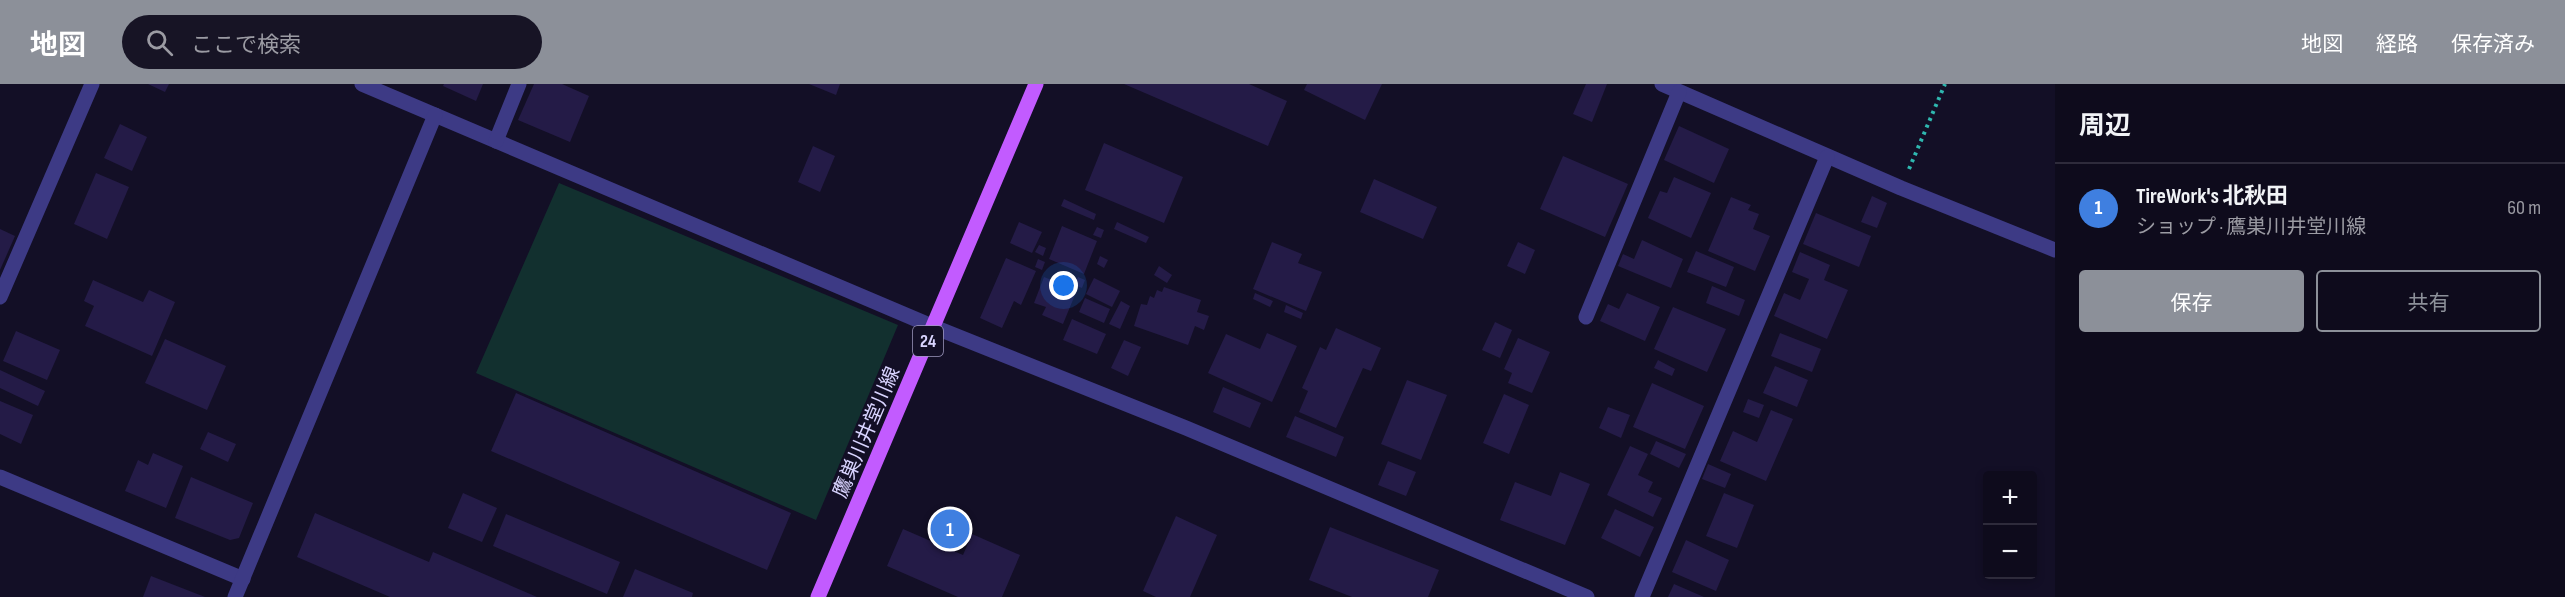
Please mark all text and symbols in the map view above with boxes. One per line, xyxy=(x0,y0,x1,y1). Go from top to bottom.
search box xyxy=(122,15,542,69)
icon: search xyxy=(143,26,176,59)
text: 地図 xyxy=(30,29,86,62)
text: ここで検索 xyxy=(191,32,301,59)
text: 地図 xyxy=(2301,32,2343,57)
text: 経路 xyxy=(2376,32,2418,57)
text: 保存済み xyxy=(2451,32,2535,57)
text: 周辺 xyxy=(2079,111,2131,142)
text: TireWork's 北秋田 xyxy=(2136,183,2288,210)
text: 1 xyxy=(2095,196,2102,220)
text: 60 m xyxy=(2507,196,2541,220)
text: ショップ · 鷹巣川井堂川線 xyxy=(2136,215,2366,239)
button: 保存 xyxy=(2079,270,2304,332)
button: 共有 xyxy=(2316,270,2541,332)
your location xyxy=(1049,271,1078,300)
road number: 24 xyxy=(913,326,943,356)
street label: 鷹巣川井堂川線 xyxy=(829,363,905,502)
map controls xyxy=(1983,471,2037,579)
button: + xyxy=(1983,471,2037,525)
pin: 1 xyxy=(930,506,970,552)
button: − xyxy=(1983,525,2037,579)

